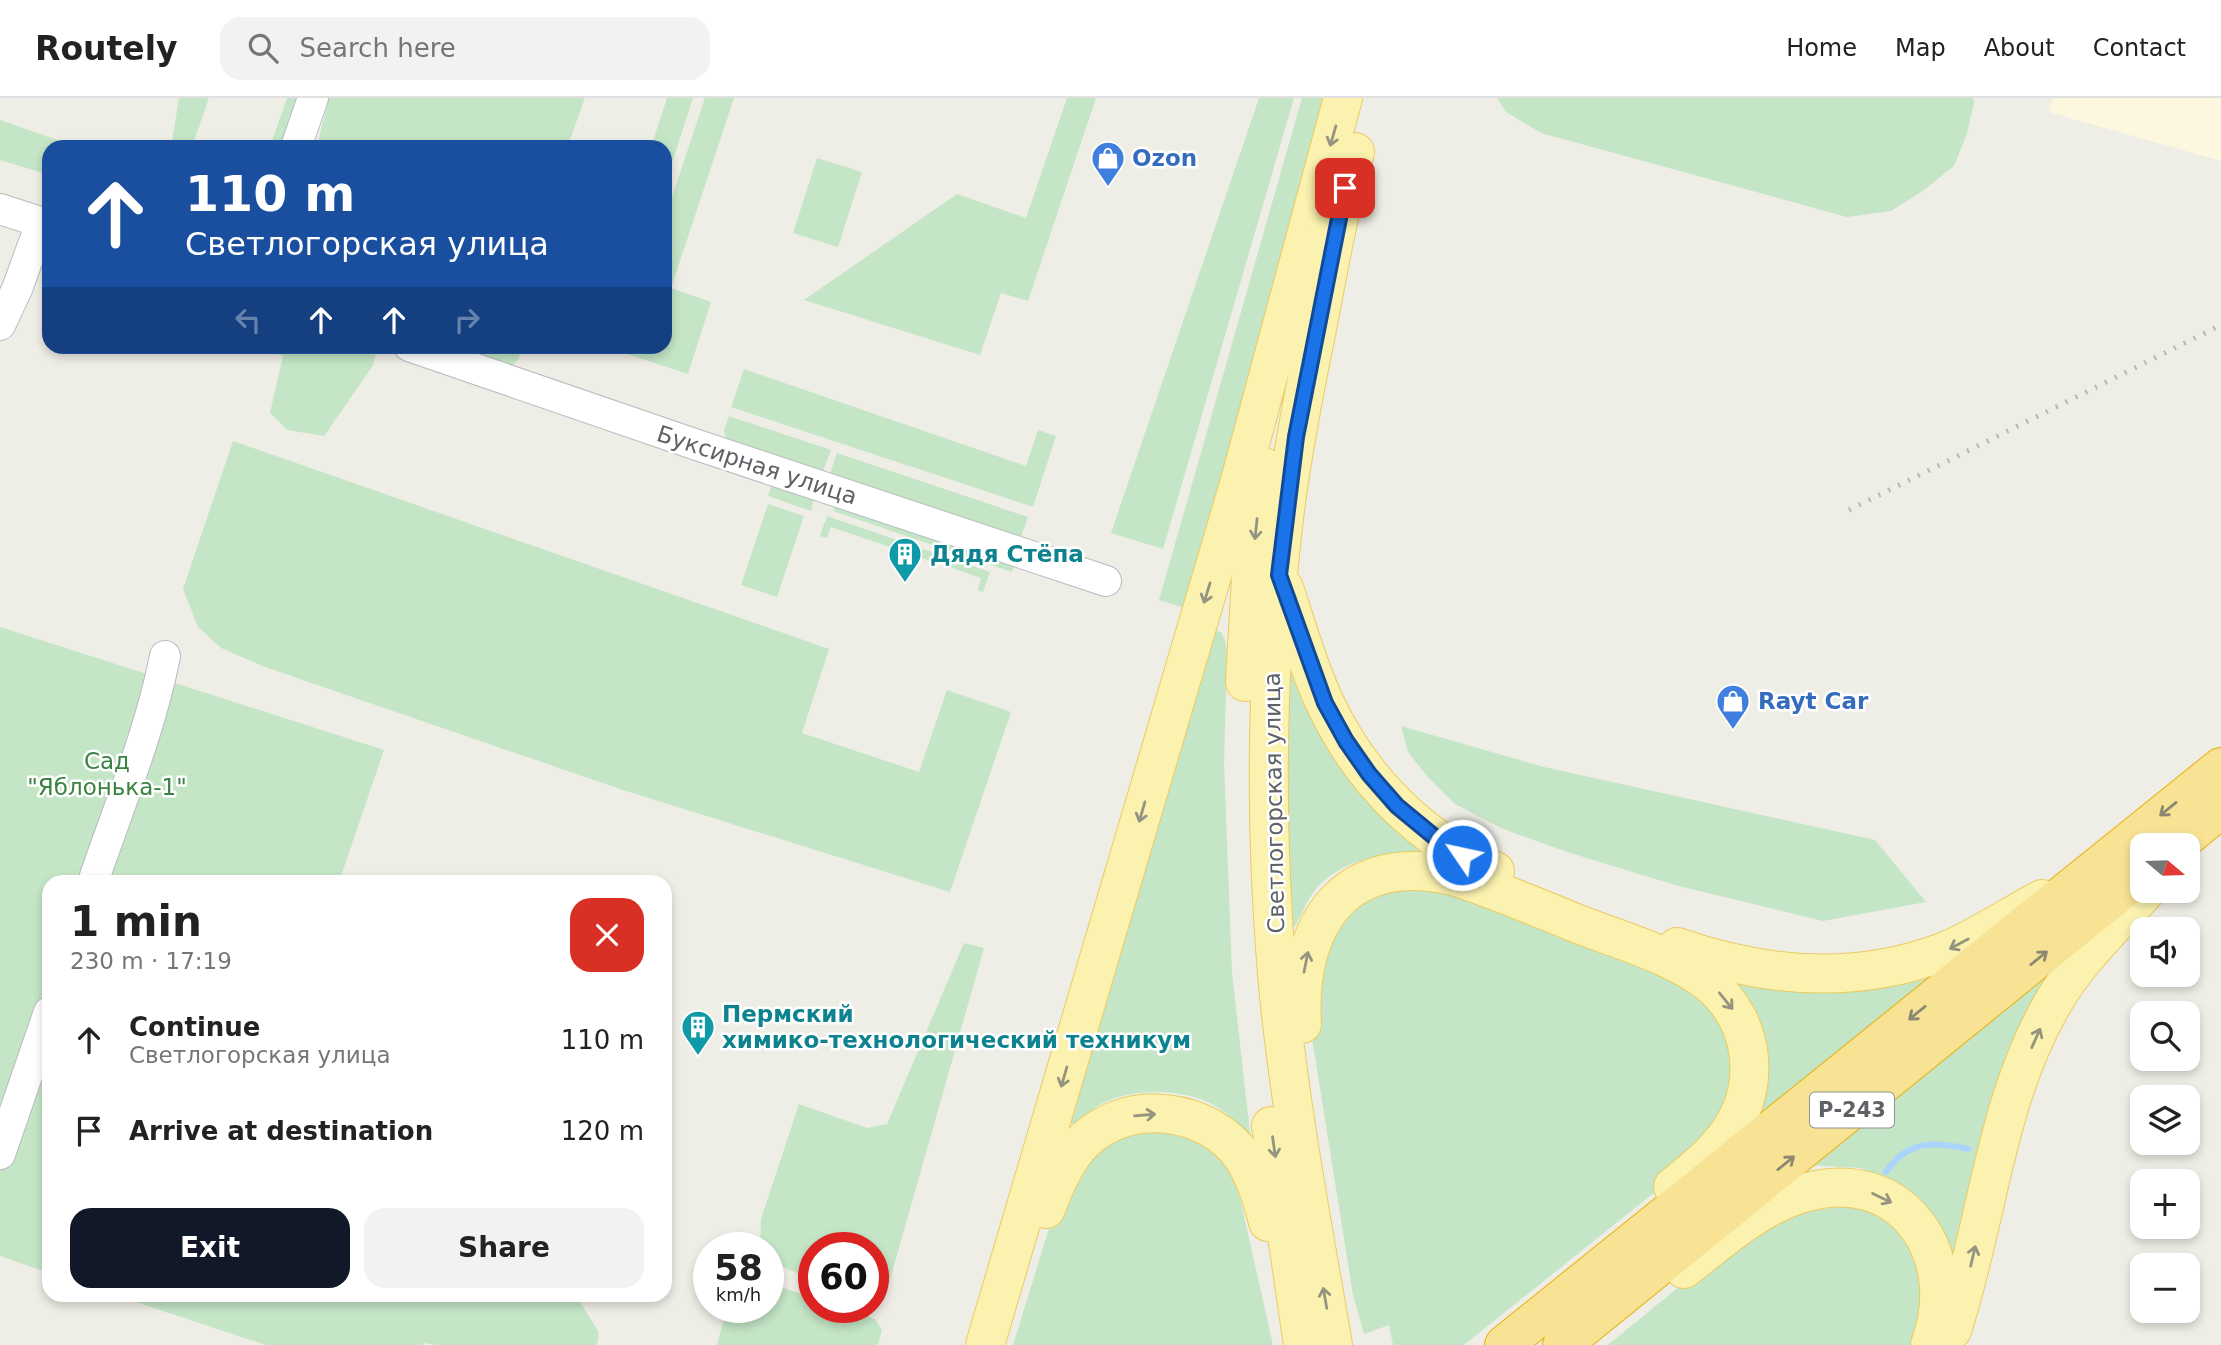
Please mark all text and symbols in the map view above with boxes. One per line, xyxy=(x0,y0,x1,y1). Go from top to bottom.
search box xyxy=(220,17,710,80)
text: Routely xyxy=(35,29,178,68)
icon: search xyxy=(244,29,282,67)
text: Search here xyxy=(300,33,456,63)
text: Home xyxy=(1786,34,1857,62)
text: Map xyxy=(1895,34,1946,62)
text: About xyxy=(1984,34,2055,62)
text: Contact xyxy=(2093,34,2186,62)
one-way arrow xyxy=(1325,124,1338,146)
shop icon: Ozon xyxy=(1089,139,1127,188)
place label: Ozon xyxy=(1132,145,1197,171)
pin xyxy=(1315,158,1375,218)
text: 110 m xyxy=(185,166,355,223)
icon: ahead xyxy=(70,168,161,259)
icon: arrive xyxy=(1326,169,1364,207)
text: Светлогорская улица xyxy=(185,225,549,263)
icon: left xyxy=(229,301,267,339)
icon: ahead xyxy=(302,301,340,339)
icon: ahead xyxy=(375,301,413,339)
icon: right xyxy=(448,301,486,339)
street label: Буксирная улица xyxy=(654,420,860,510)
one-way arrow xyxy=(1249,517,1262,540)
building icon: Дядя Стёпа xyxy=(886,535,924,584)
place label: Дядя Стёпа xyxy=(930,541,1084,567)
one-way arrow xyxy=(1199,582,1212,604)
street label: Светлогорская улица xyxy=(1259,672,1289,934)
shop icon: Rayt Car xyxy=(1714,682,1752,731)
place label: Rayt Car xyxy=(1758,688,1869,714)
park label: Сад "Яблонька-1" xyxy=(27,748,187,800)
one-way arrow xyxy=(1135,800,1148,822)
one-way arrow xyxy=(2159,802,2177,817)
position arrow xyxy=(1425,818,1499,892)
north arrow xyxy=(2130,833,2200,903)
map controls xyxy=(2130,833,2200,1323)
text: 1 min xyxy=(70,897,202,946)
button: close xyxy=(570,898,644,972)
button: sound xyxy=(2130,917,2200,987)
one-way arrow xyxy=(1949,937,1970,951)
text: 230 m · 17:19 xyxy=(70,948,232,974)
one-way arrow xyxy=(2029,950,2047,966)
one-way arrow xyxy=(1300,951,1314,974)
one-way arrow xyxy=(1718,992,1733,1010)
place label: Пермский химико-технологический техникум xyxy=(722,1001,1191,1053)
button: search xyxy=(2130,1001,2200,1071)
one-way arrow xyxy=(1908,1005,1926,1020)
building icon: Пермский химико-технологический техникум xyxy=(679,1008,717,1057)
text: Continue xyxy=(129,1012,260,1042)
icon: ahead xyxy=(70,1021,108,1059)
text: 110 m xyxy=(561,1025,644,1055)
one-way arrow xyxy=(2030,1028,2043,1049)
text: Светлогорская улица xyxy=(129,1042,390,1068)
one-way arrow xyxy=(1057,1065,1070,1087)
button: layers xyxy=(2130,1085,2200,1155)
road number: Р-243 xyxy=(1810,1093,1894,1128)
one-way arrow xyxy=(1133,1108,1156,1121)
icon: arrive xyxy=(70,1112,108,1150)
text: Arrive at destination xyxy=(129,1116,433,1146)
text: 120 m xyxy=(561,1116,644,1146)
one-way arrow xyxy=(1268,1135,1281,1158)
one-way arrow xyxy=(1776,1155,1794,1171)
button: + xyxy=(2130,1169,2200,1239)
one-way arrow xyxy=(1871,1192,1892,1205)
button: Exit xyxy=(70,1208,350,1288)
button: Share xyxy=(364,1208,644,1288)
speed limit sign: 60 xyxy=(798,1232,889,1323)
one-way arrow xyxy=(1966,1245,1980,1268)
text: 58 xyxy=(714,1248,763,1288)
button: − xyxy=(2130,1253,2200,1323)
text: km/h xyxy=(716,1284,761,1305)
one-way arrow xyxy=(1318,1287,1331,1309)

